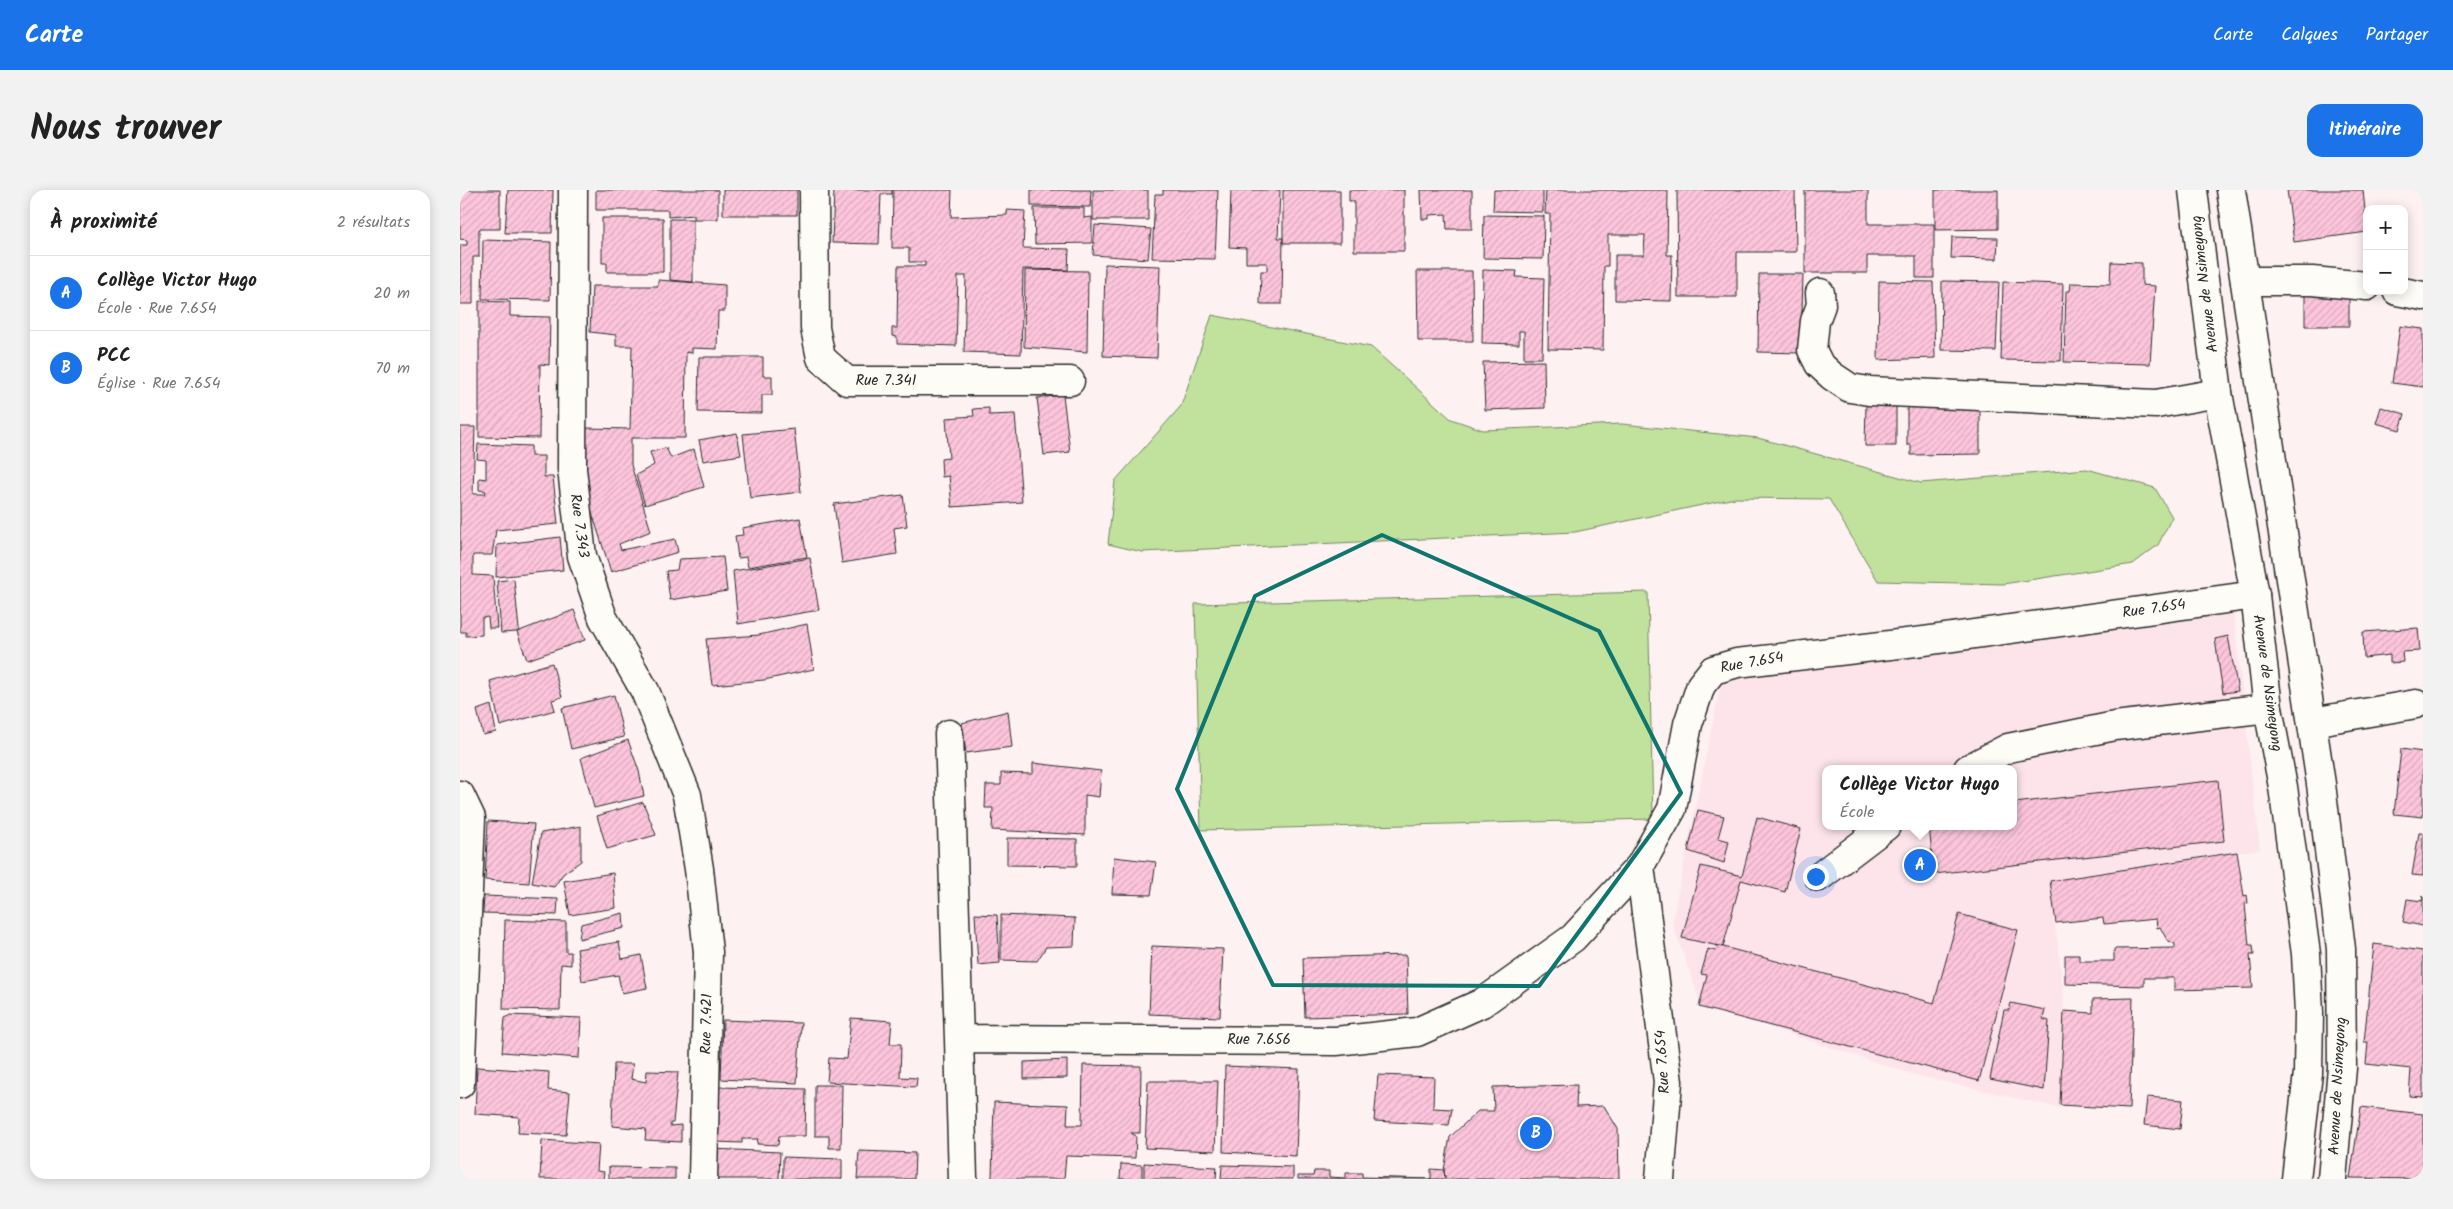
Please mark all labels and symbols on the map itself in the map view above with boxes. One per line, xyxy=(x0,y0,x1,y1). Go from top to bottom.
street label: Avenue de Nsimeyong xyxy=(2185,214,2225,354)
street label: Rue 7.341 xyxy=(856,369,917,393)
street label: Rue 7.343 xyxy=(563,492,595,560)
street label: Rue 7.654 xyxy=(2121,593,2187,625)
street label: Avenue de Nsimeyong xyxy=(2246,613,2288,753)
street label: Rue 7.654 xyxy=(1718,646,1786,680)
pin: A xyxy=(1904,846,1936,884)
your location xyxy=(1803,864,1829,890)
street label: Rue 7.421 xyxy=(694,993,720,1055)
street label: Avenue de Nsimeyong xyxy=(2322,1016,2354,1156)
street label: Rue 7.656 xyxy=(1227,1028,1291,1052)
street label: Rue 7.654 xyxy=(1649,1029,1677,1095)
pin: B xyxy=(1520,1114,1552,1152)

